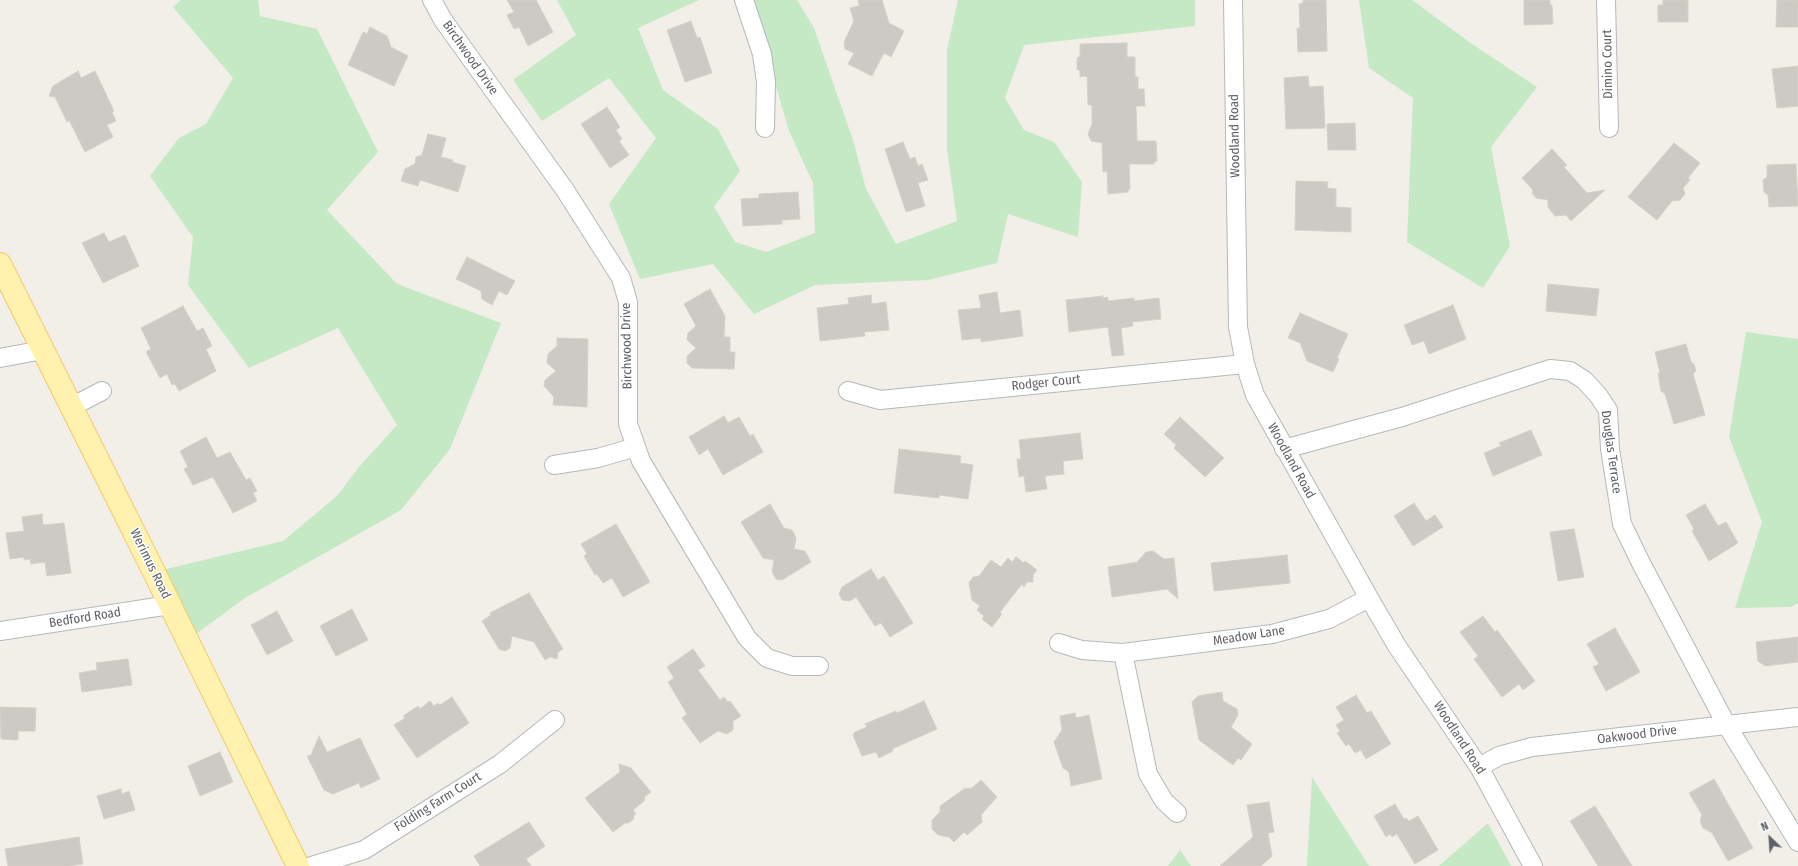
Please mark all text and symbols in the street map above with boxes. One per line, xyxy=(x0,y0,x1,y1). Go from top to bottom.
street label: Birchwood Drive xyxy=(439,18,501,98)
street label: Dimino Court xyxy=(1600,29,1616,99)
street label: Woodland Road xyxy=(1226,94,1244,178)
street label: Birchwood Drive xyxy=(618,303,636,389)
street label: Rodger Court xyxy=(1011,372,1081,394)
street label: Douglas Terrace xyxy=(1597,409,1625,495)
street label: Woodland Road xyxy=(1264,421,1318,501)
street label: Werimus Road xyxy=(126,526,174,602)
street label: Bedford Road xyxy=(48,605,122,631)
street label: Meadow Lane xyxy=(1212,623,1286,649)
street label: Woodland Road xyxy=(1430,699,1488,777)
street label: Oakwood Drive xyxy=(1596,722,1678,748)
street label: Folding Farm Court xyxy=(392,769,484,835)
north arrow xyxy=(1750,818,1790,858)
text: N xyxy=(1759,819,1770,834)

